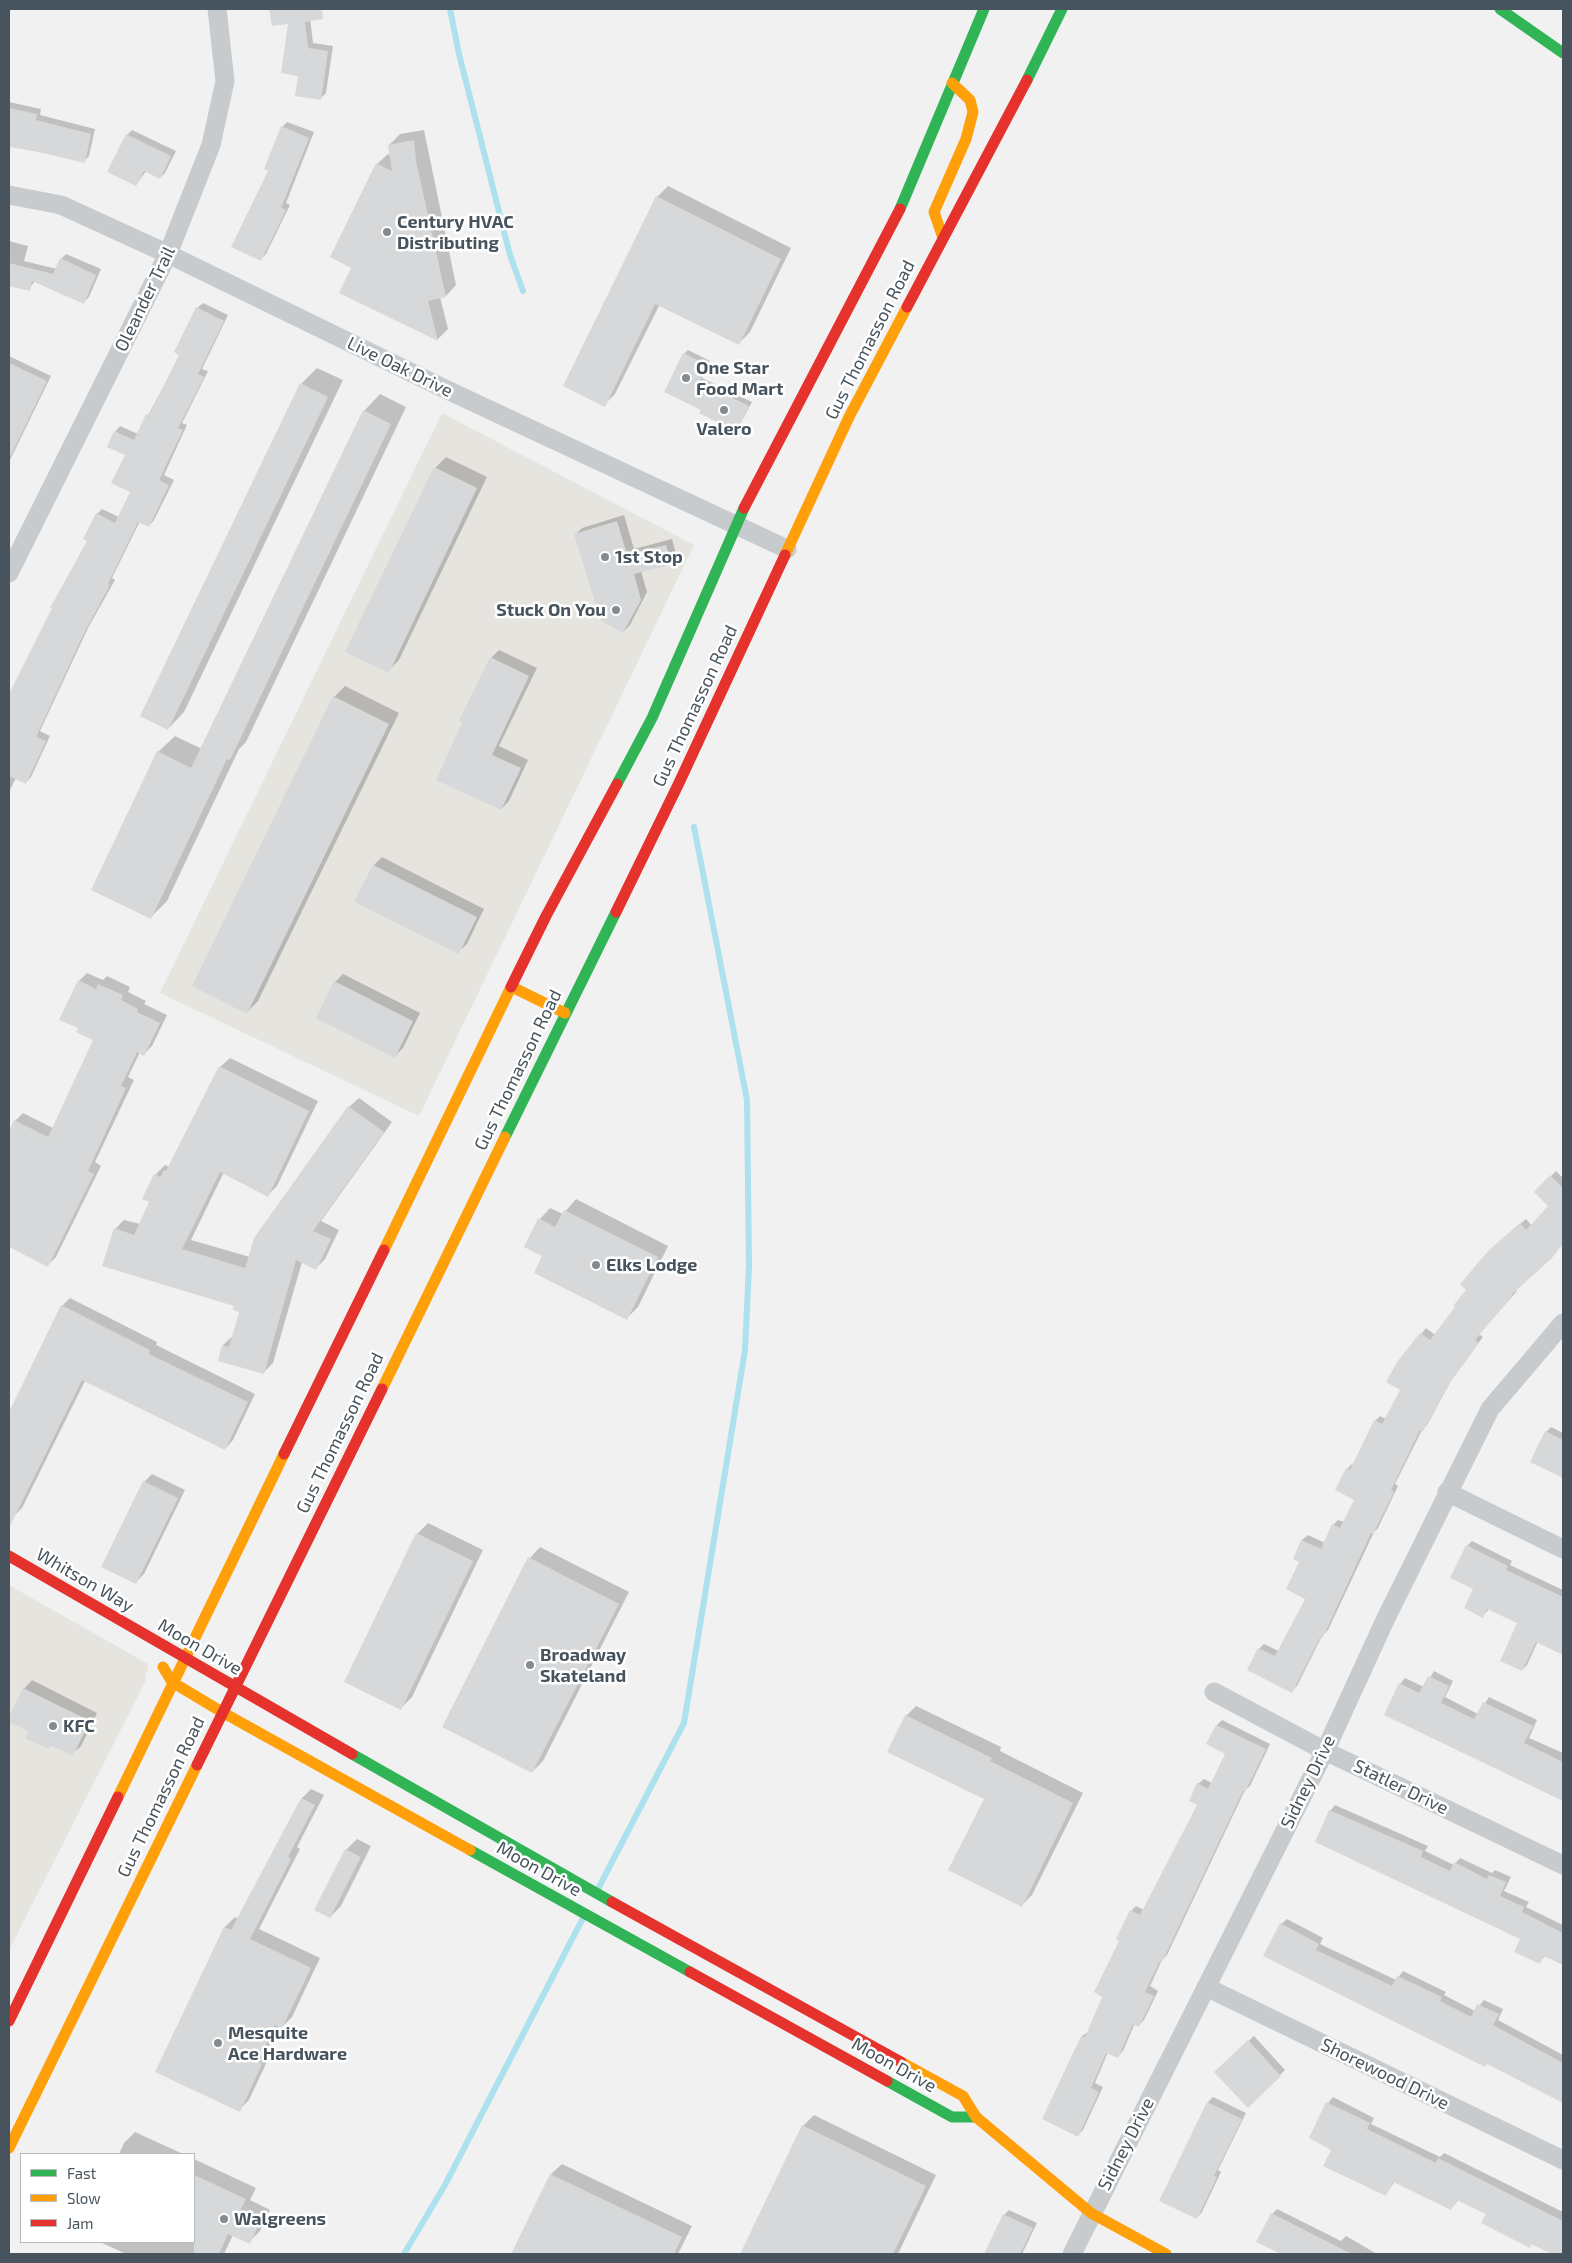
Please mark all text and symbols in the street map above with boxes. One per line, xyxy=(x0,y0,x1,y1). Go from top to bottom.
place label: Century HVAC Distributing xyxy=(397,211,514,253)
marker: Century HVAC Distributing xyxy=(381,226,393,238)
street label: Oleander Trail xyxy=(110,243,180,355)
street label: Gus Thomasson Road xyxy=(820,257,920,423)
street label: Live Oak Drive xyxy=(344,332,456,402)
place label: One Star Food Mart xyxy=(696,357,783,399)
marker: One Star Food Mart xyxy=(680,372,692,384)
marker: Valero xyxy=(718,404,730,416)
place label: Valero xyxy=(696,418,752,440)
place label: 1st Stop xyxy=(615,546,683,568)
marker: 1st Stop xyxy=(599,551,611,563)
place label: Stuck On You xyxy=(496,599,606,621)
marker: Stuck On You xyxy=(610,604,622,616)
street label: Gus Thomasson Road xyxy=(648,622,742,790)
street label: Gus Thomasson Road xyxy=(470,986,566,1154)
place label: Elks Lodge xyxy=(606,1254,697,1276)
marker: Elks Lodge xyxy=(590,1259,602,1271)
street label: Gus Thomasson Road xyxy=(292,1349,388,1517)
street label: Whitson Way xyxy=(32,1543,138,1617)
street label: Moon Drive xyxy=(154,1614,246,1680)
place label: Broadway Skateland xyxy=(540,1644,626,1686)
marker: Broadway Skateland xyxy=(524,1659,536,1671)
street label: Gus Thomasson Road xyxy=(113,1713,209,1881)
place label: KFC xyxy=(63,1715,95,1737)
marker: KFC xyxy=(47,1720,59,1732)
street label: Sidney Drive xyxy=(1276,1732,1340,1832)
street label: Statler Drive xyxy=(1350,1755,1452,1819)
street label: Moon Drive xyxy=(493,1837,585,1901)
place label: Mesquite Ace Hardware xyxy=(228,2022,347,2064)
street label: Moon Drive xyxy=(848,2033,940,2097)
street label: Shorewood Drive xyxy=(1317,2034,1453,2114)
marker: Mesquite Ace Hardware xyxy=(212,2037,224,2049)
street label: Sidney Drive xyxy=(1093,2094,1159,2194)
legend xyxy=(20,2153,195,2243)
text: Fast xyxy=(67,2164,96,2182)
text: Slow xyxy=(67,2189,101,2207)
place label: Walgreens xyxy=(234,2208,326,2230)
marker: Walgreens xyxy=(218,2213,230,2225)
text: Jam xyxy=(67,2214,93,2232)

